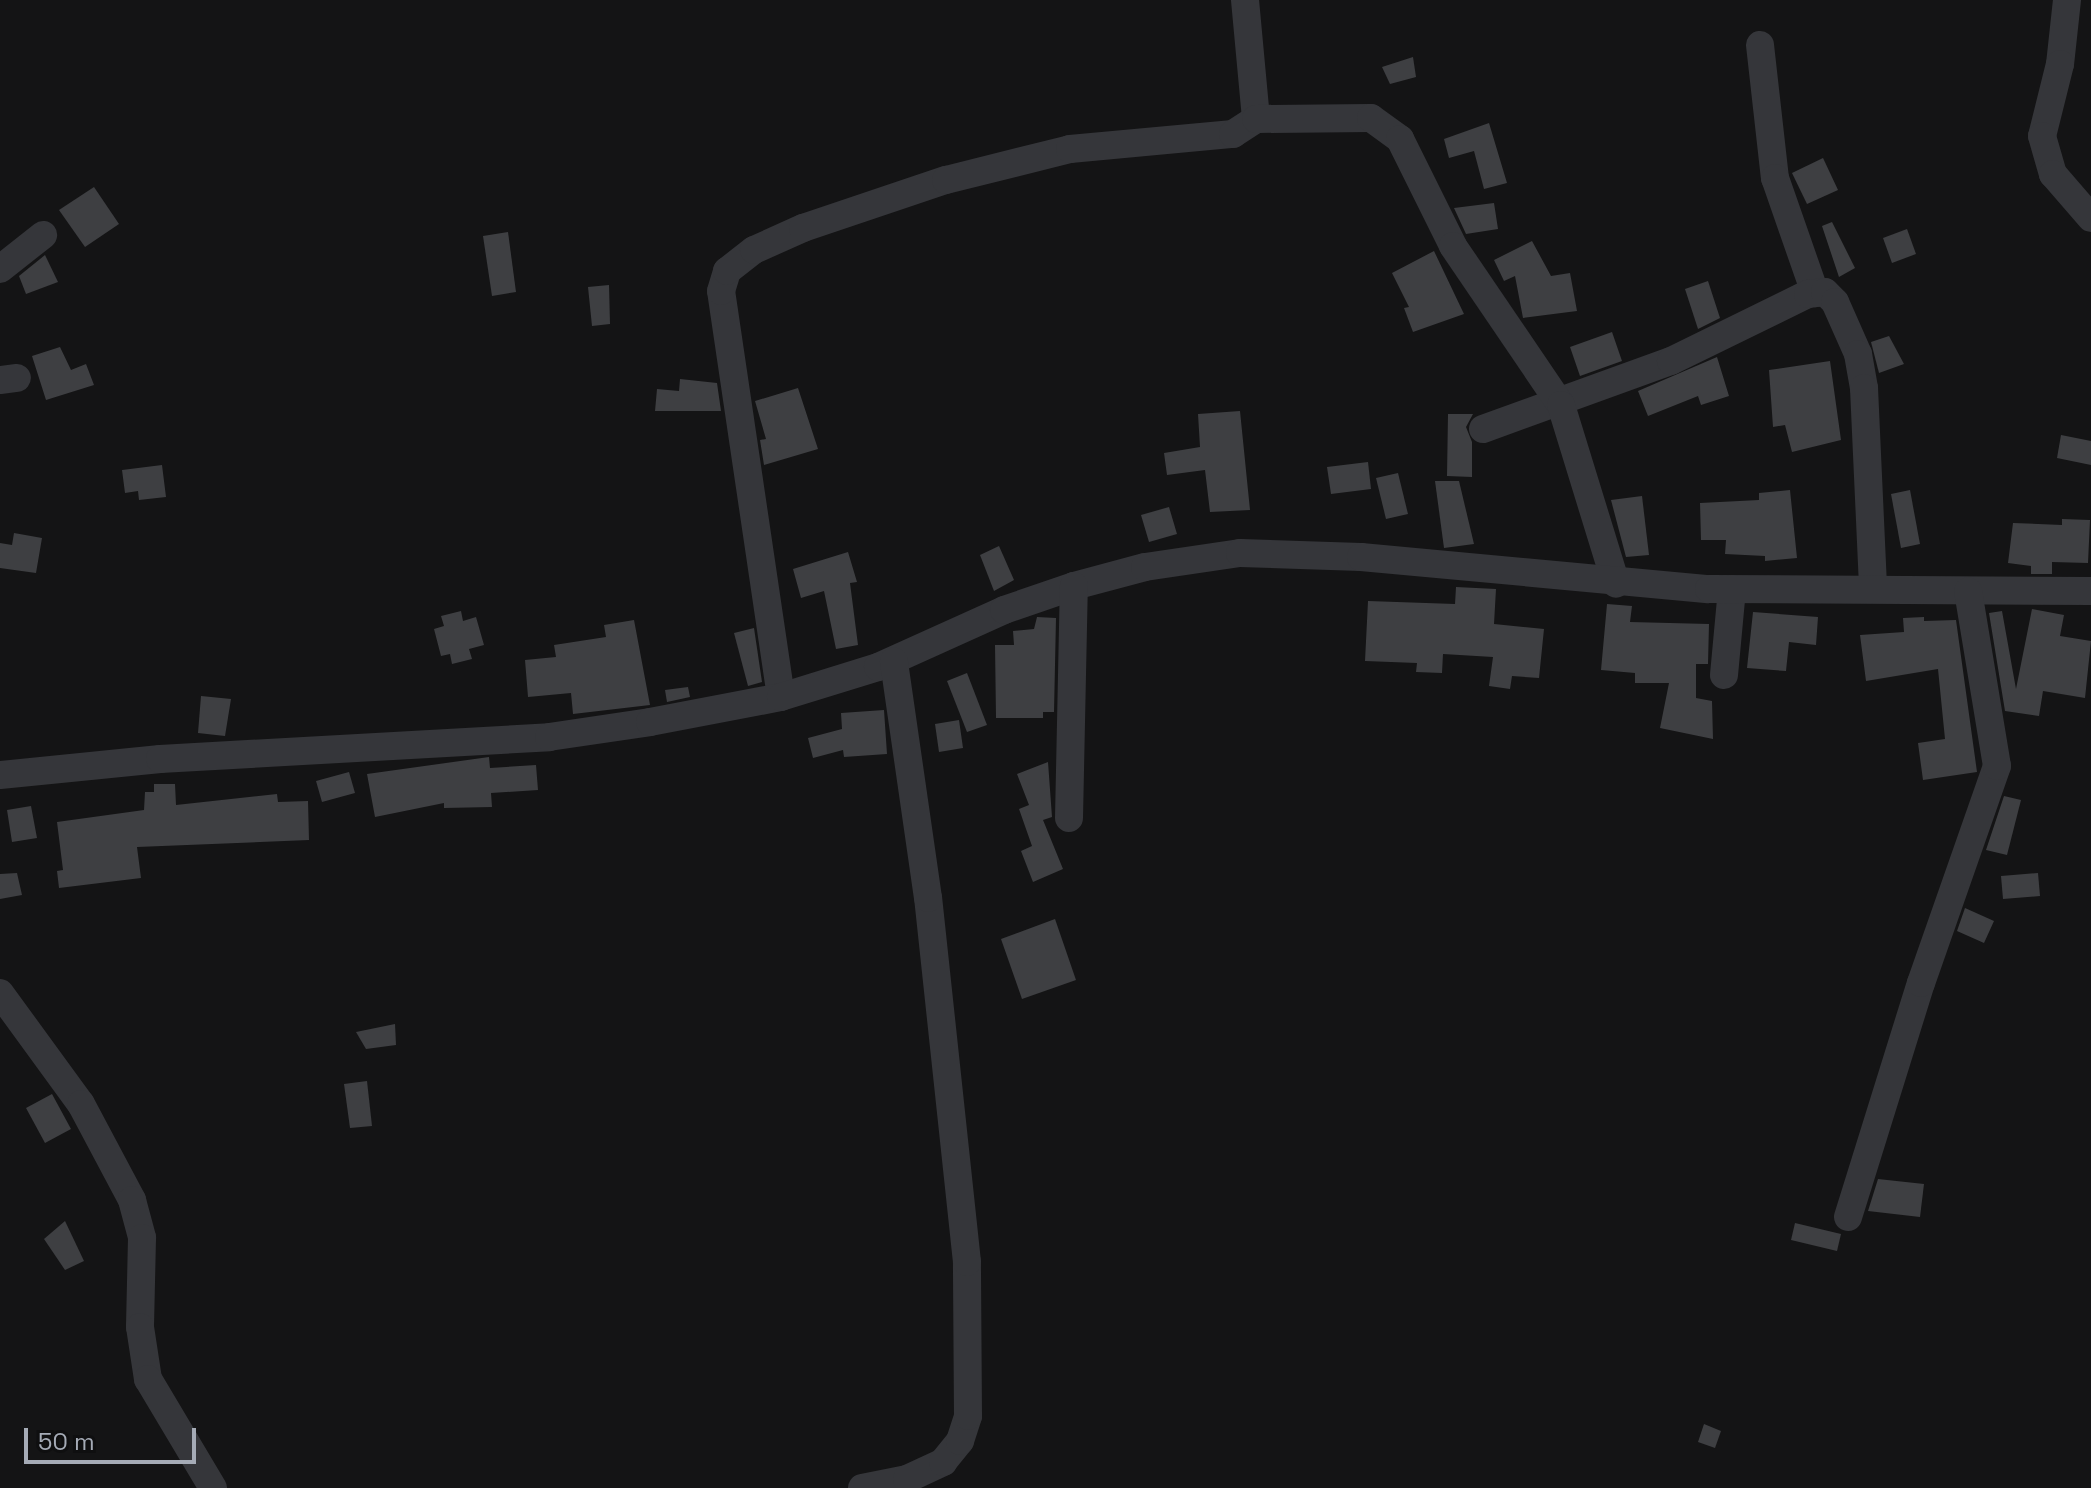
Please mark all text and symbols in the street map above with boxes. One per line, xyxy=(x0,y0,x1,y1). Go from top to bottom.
scale bar xyxy=(28,1412,200,1462)
text: 50 m xyxy=(38,1426,95,1457)

